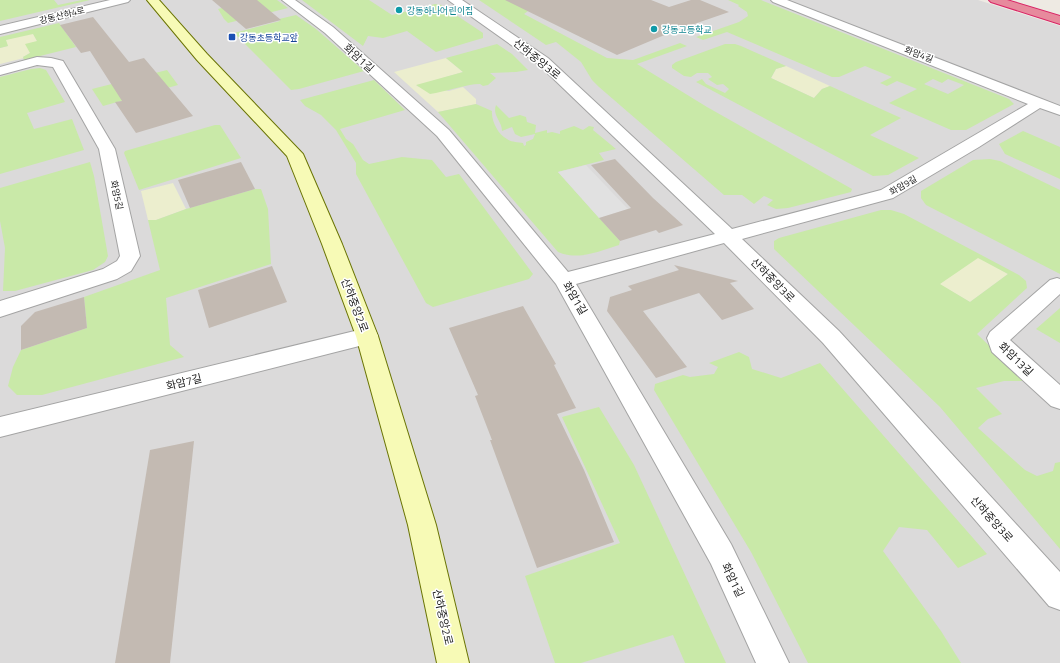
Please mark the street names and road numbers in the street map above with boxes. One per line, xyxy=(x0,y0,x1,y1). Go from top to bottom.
street label: 강동산하4로 xyxy=(38,3,86,27)
street label: 산하중앙3로 xyxy=(510,35,564,83)
street label: 화암1길 xyxy=(340,40,378,76)
street label: 화암4길 xyxy=(903,43,935,65)
street label: 화암9길 xyxy=(887,172,919,198)
street label: 화암5길 xyxy=(108,179,126,211)
street label: 산하중앙3로 xyxy=(747,254,799,306)
street label: 산하중앙2로 xyxy=(337,276,373,334)
street label: 화암1길 xyxy=(559,278,591,318)
street label: 화암13길 xyxy=(995,338,1037,380)
street label: 화암7길 xyxy=(164,370,204,394)
street label: 산하중앙3로 xyxy=(967,493,1017,545)
street label: 화암1길 xyxy=(718,560,748,600)
street label: 산하중앙2로 xyxy=(429,588,457,646)

